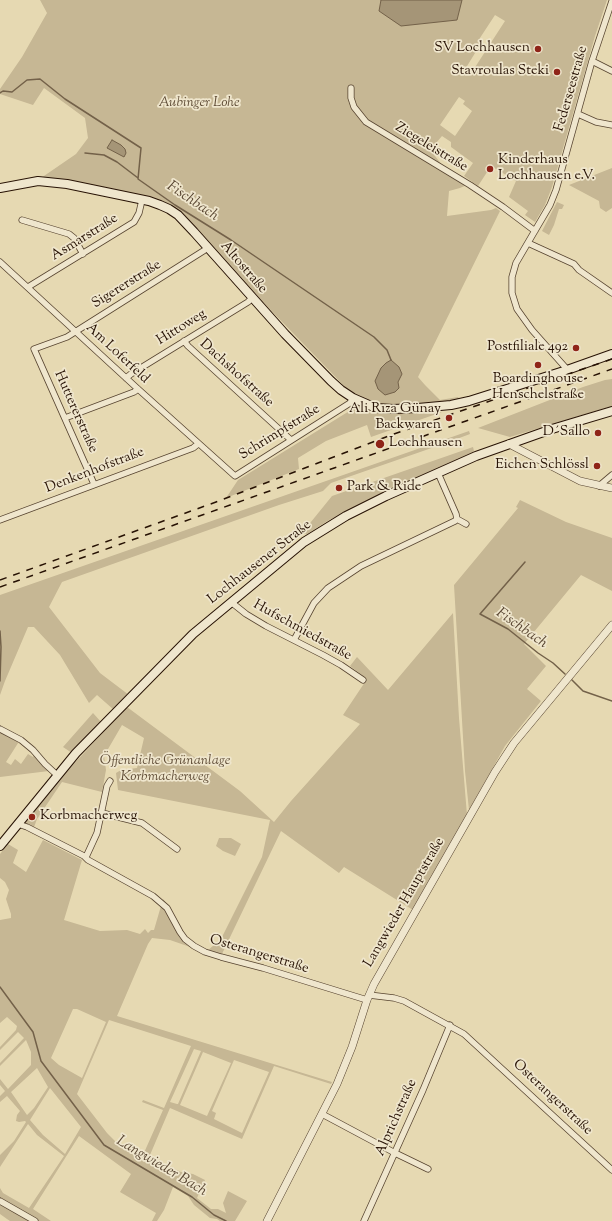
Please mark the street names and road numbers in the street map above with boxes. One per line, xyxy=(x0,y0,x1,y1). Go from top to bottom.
street label: Federseestraße xyxy=(552,44,592,134)
street label: Ziegeleistraße xyxy=(392,120,470,176)
street label: Asmarstraße xyxy=(48,211,122,265)
street label: Altostraße xyxy=(216,239,270,297)
street label: Sigererstraße xyxy=(89,257,165,313)
street label: Hittoweg xyxy=(154,306,210,350)
street label: Am Loferfeld xyxy=(82,320,152,388)
street label: Dachshofstraße xyxy=(196,336,276,412)
street label: Huttererstraße xyxy=(49,368,101,456)
street label: Schrimpfstraße xyxy=(237,402,323,464)
street label: Denkenhofstraße xyxy=(43,444,147,498)
street label: Lochhausener Straße xyxy=(205,517,315,609)
street label: Hufschmiedstraße xyxy=(250,597,354,665)
street label: Langwieder Hauptstraße xyxy=(361,835,449,971)
street label: Osterangerstraße xyxy=(207,932,311,978)
street label: Osterangerstraße xyxy=(509,1057,595,1139)
street label: Alprichstraße xyxy=(373,1077,421,1159)

